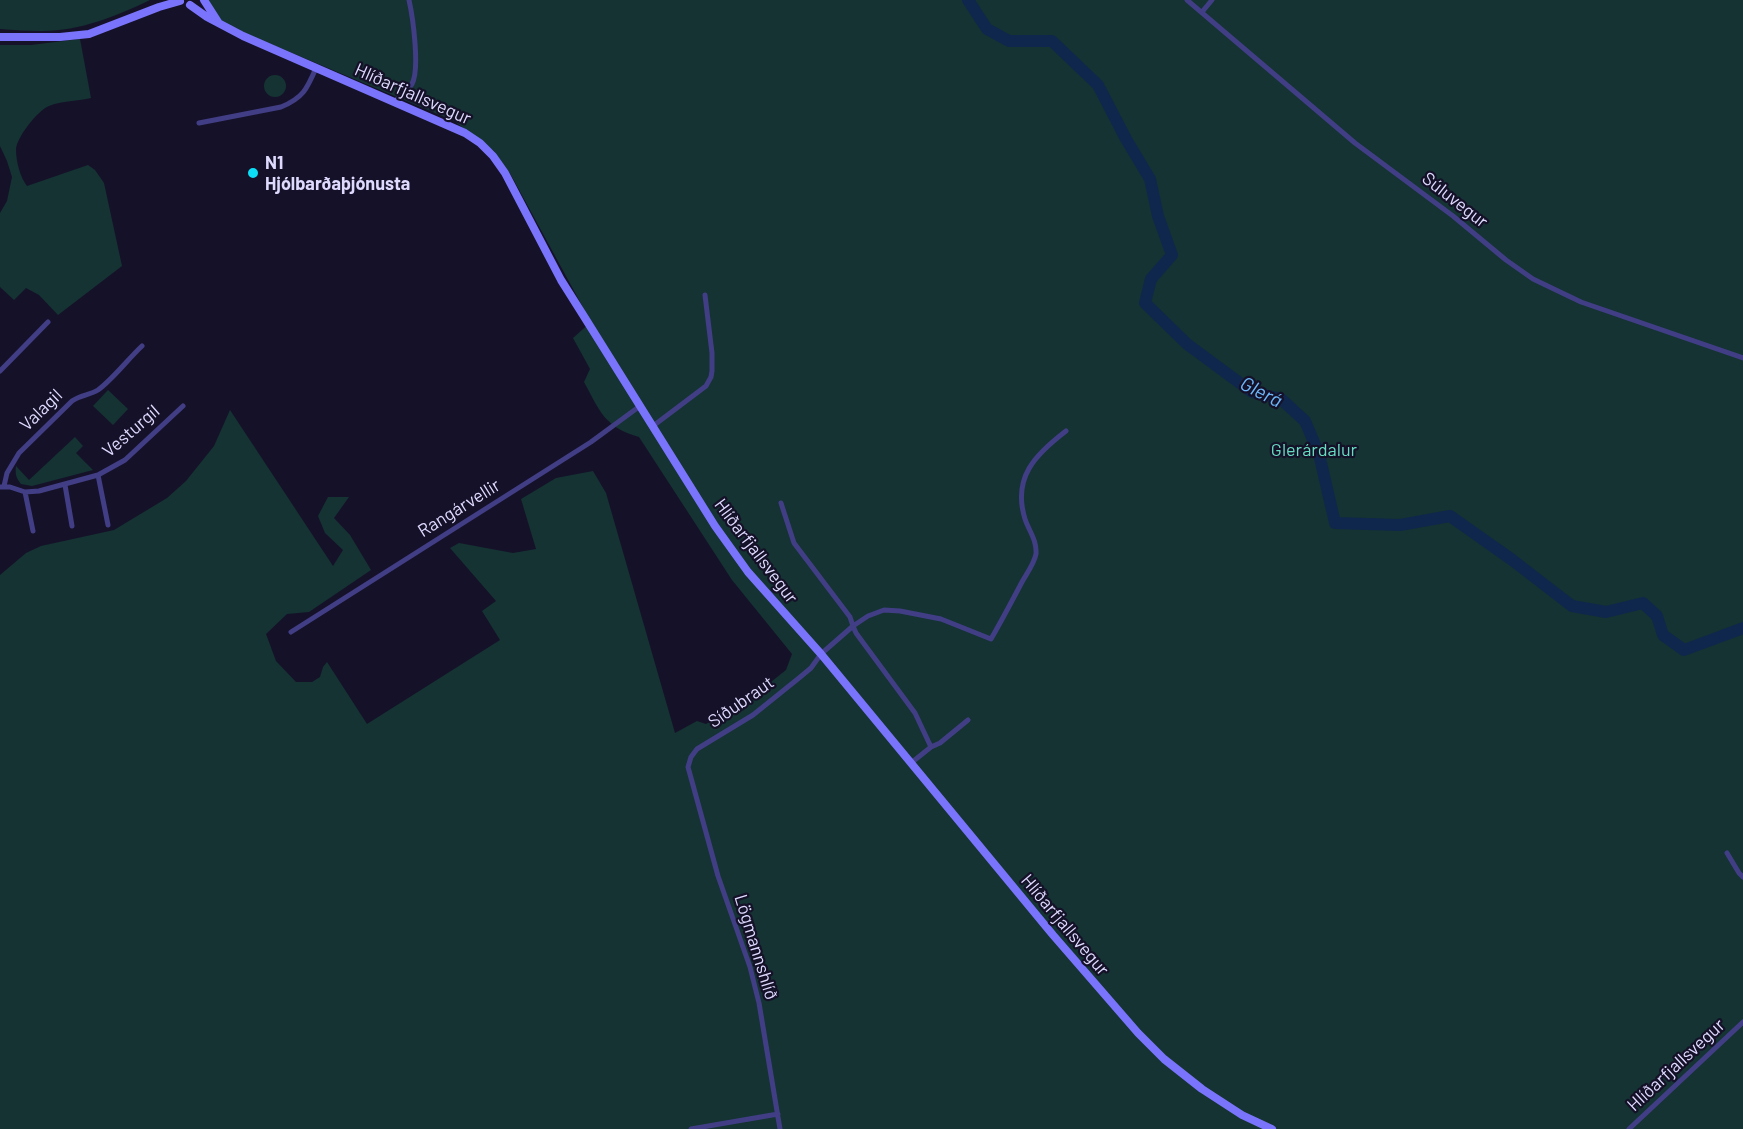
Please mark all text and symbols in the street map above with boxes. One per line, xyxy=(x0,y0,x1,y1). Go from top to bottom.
street label: Hlíðarfjallsvegur xyxy=(351,59,475,129)
place label: N1 Hjólbarðaþjónusta xyxy=(265,152,410,195)
marker: N1 Hjólbarðaþjónusta xyxy=(246,166,260,180)
street label: Súluvegur xyxy=(1418,168,1492,232)
water label: Glerá xyxy=(1236,371,1286,413)
street label: Valagil xyxy=(15,385,67,435)
street label: Vesturgil xyxy=(98,400,164,462)
park label: Glerárdalur xyxy=(1271,439,1357,461)
street label: Rangárvellir xyxy=(414,474,504,542)
street label: Hlíðarfjallsvegur xyxy=(710,494,802,608)
street label: Síðubraut xyxy=(704,672,778,732)
street label: Hlíðarfjallsvegur xyxy=(1016,870,1114,980)
street label: Lögmannshlíð xyxy=(730,892,782,1002)
street label: Hlíðarfjallsvegur xyxy=(1623,1014,1729,1116)

